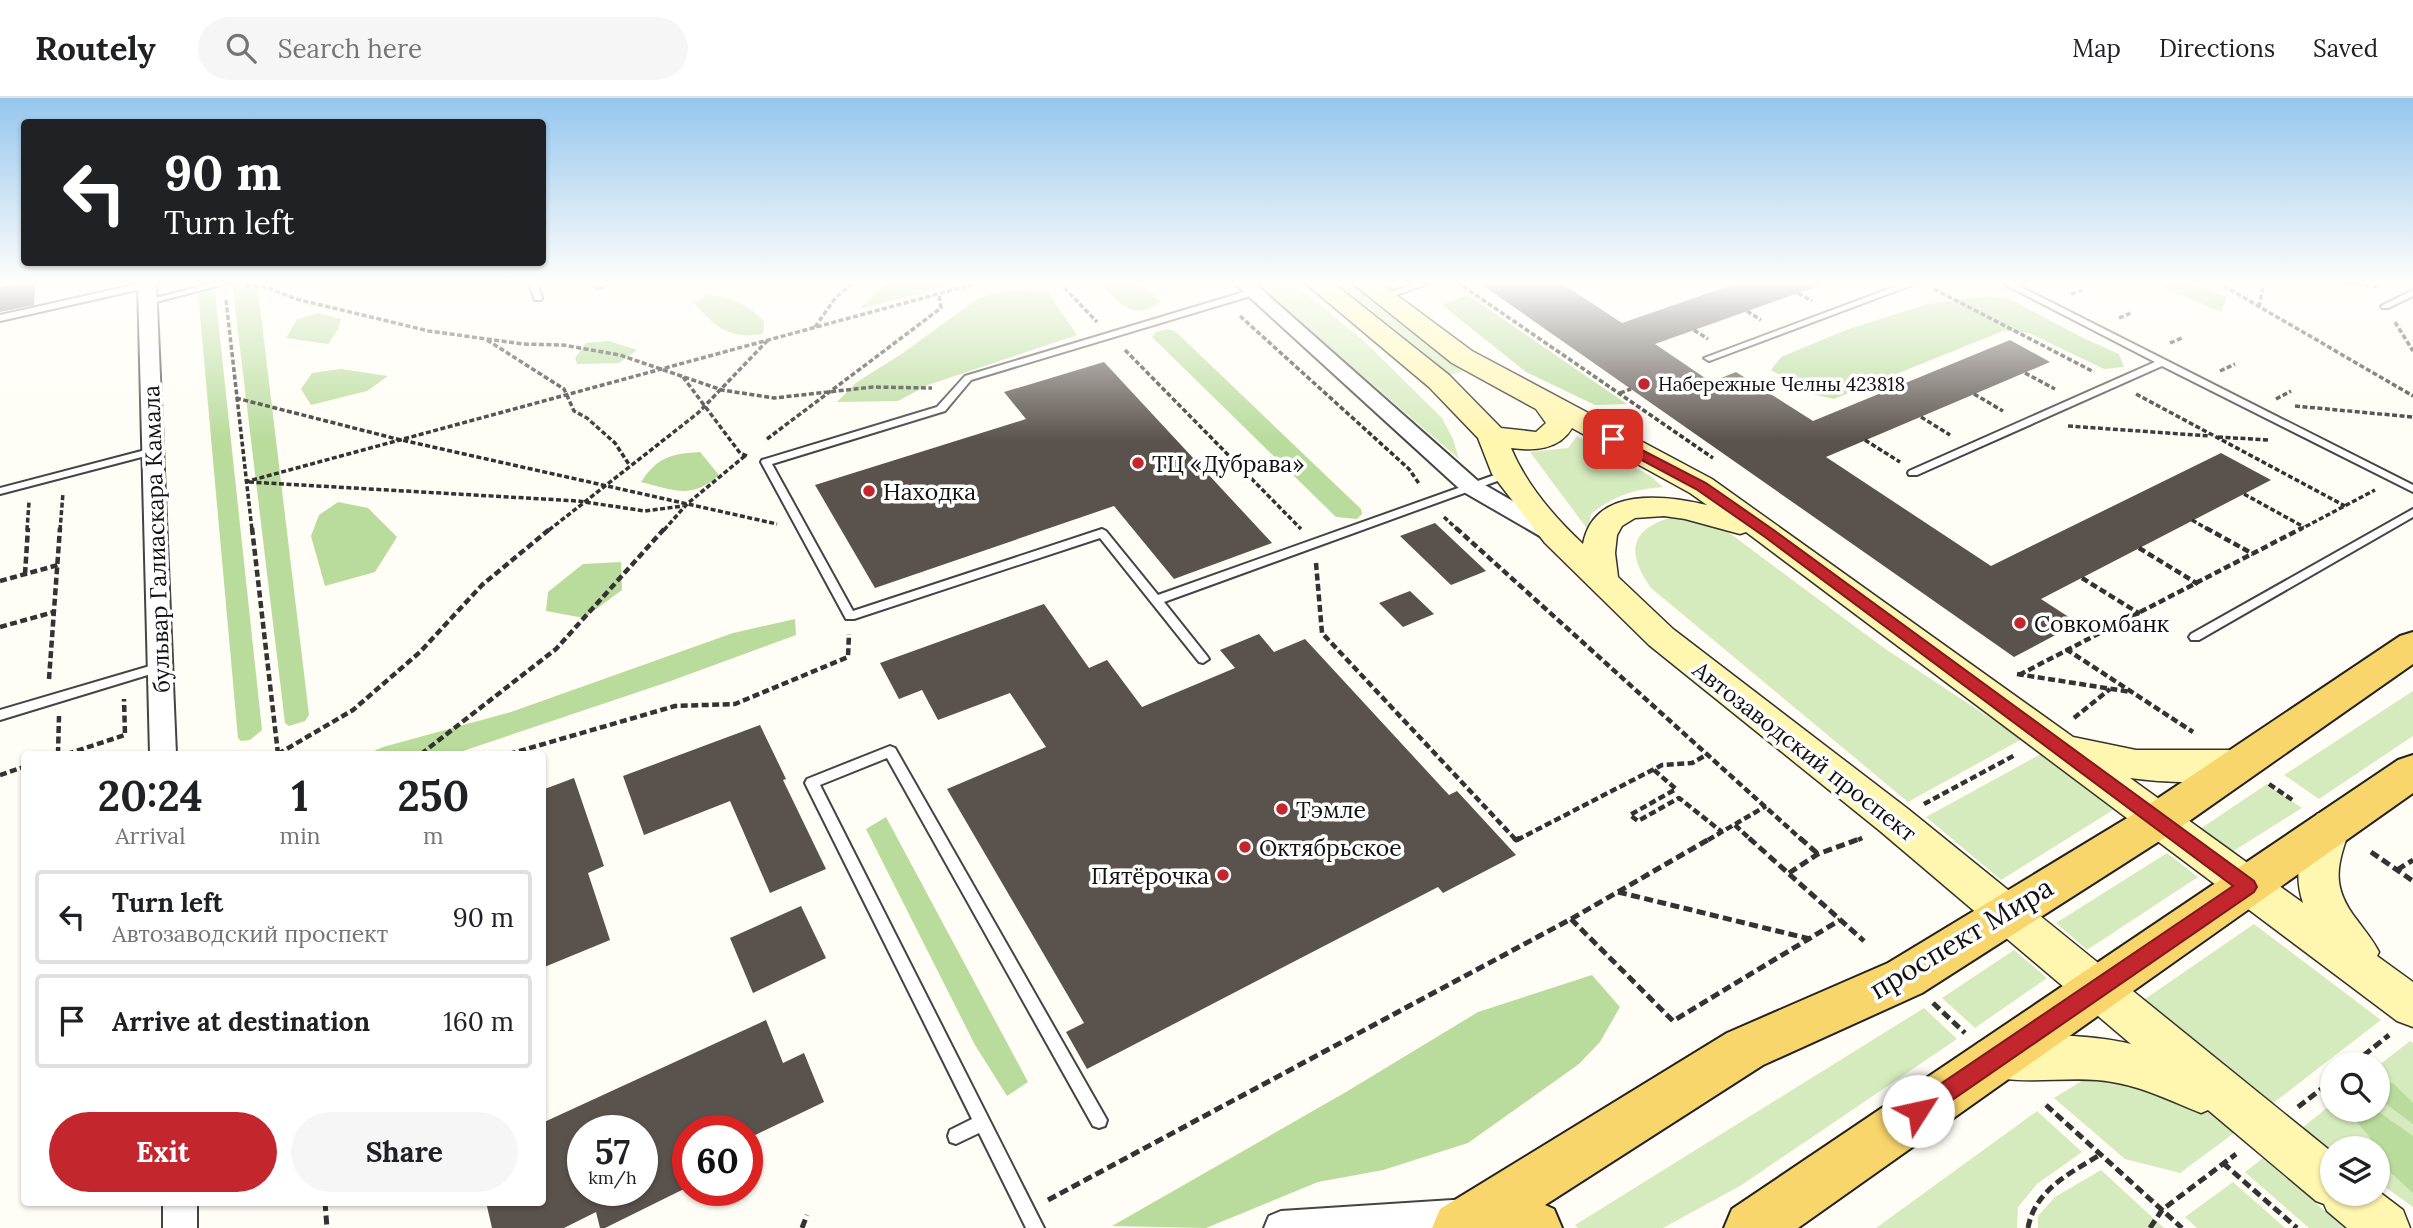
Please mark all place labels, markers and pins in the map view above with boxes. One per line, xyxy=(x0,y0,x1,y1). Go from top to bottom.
place label: Набережные Челны 423818 xyxy=(1658,372,1905,396)
marker: Набережные Челны 423818 xyxy=(1636,376,1652,392)
pin xyxy=(1583,409,1643,469)
place label: ТЦ «Дубрава» xyxy=(1152,449,1304,478)
marker: ТЦ «Дубрава» xyxy=(1130,455,1146,471)
place label: Находка xyxy=(883,477,976,506)
marker: Находка xyxy=(861,483,877,499)
place label: Совкомбанк xyxy=(2034,609,2170,638)
marker: Совкомбанк xyxy=(2012,615,2028,631)
place label: Тэмле xyxy=(1296,795,1366,824)
marker: Тэмле xyxy=(1274,801,1290,817)
place label: Октябрьское xyxy=(1259,833,1402,862)
marker: Октябрьское xyxy=(1237,839,1253,855)
place label: Пятёрочка xyxy=(1091,861,1209,890)
marker: Пятёрочка xyxy=(1215,867,1231,883)

